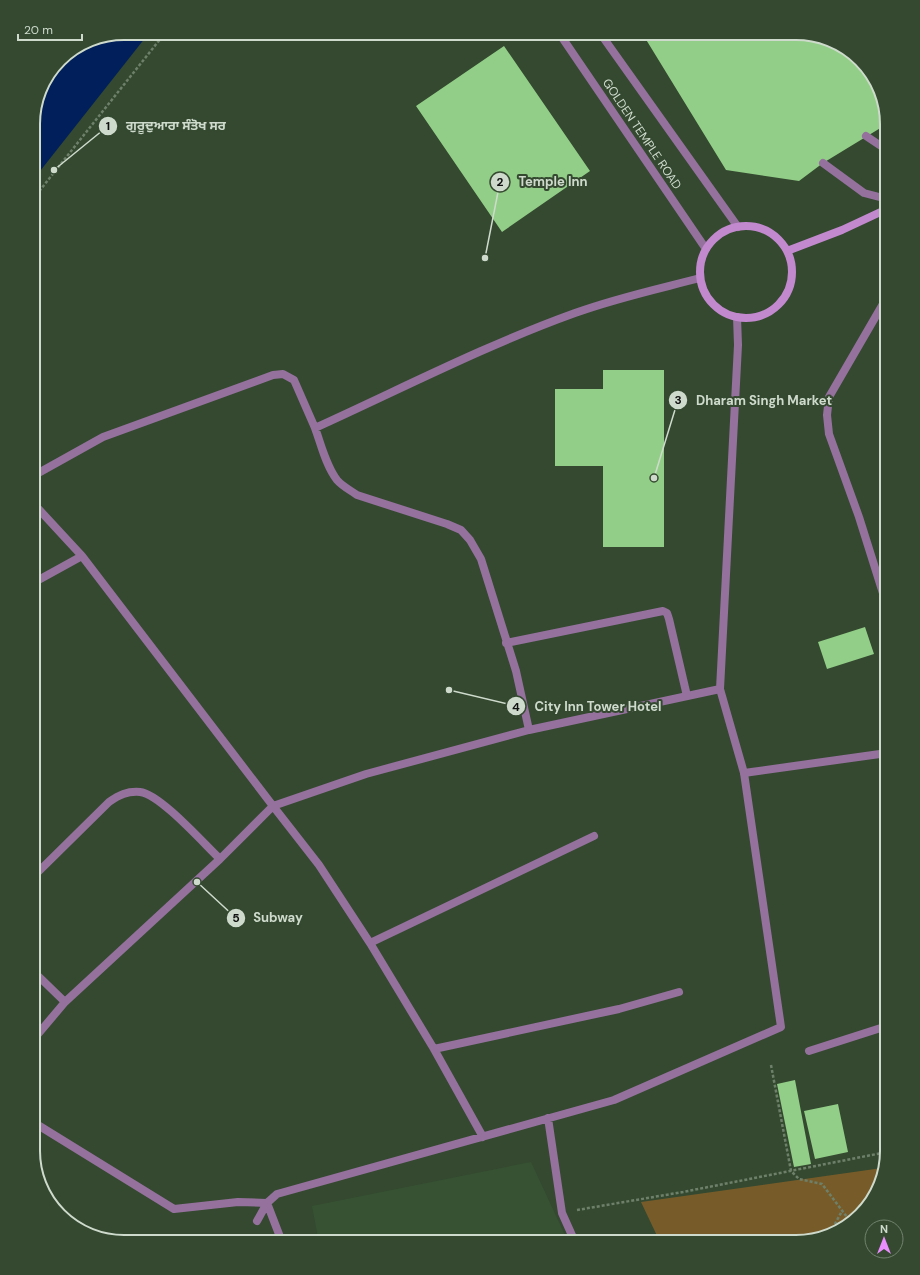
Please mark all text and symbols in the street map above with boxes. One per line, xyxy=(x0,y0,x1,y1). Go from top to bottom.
scale bar xyxy=(18,16,82,42)
text: 20 m xyxy=(24,22,53,38)
street label: GOLDEN TEMPLE ROAD xyxy=(599,76,685,192)
callout: ਗੁਰੂਦੁਆਰਾ ਸੰਤੋਖ ਸਰ xyxy=(98,113,234,138)
text: ਗੁਰੂਦੁਆਰਾ ਸੰਤੋਖ ਸਰ xyxy=(125,117,227,135)
text: 1 xyxy=(106,118,110,134)
callout: Temple Inn xyxy=(490,169,595,194)
text: Temple Inn xyxy=(518,173,588,190)
text: 2 xyxy=(497,174,504,190)
callout: Dharam Singh Market xyxy=(668,388,841,413)
text: 3 xyxy=(674,392,682,408)
text: Dharam Singh Market xyxy=(696,392,832,409)
callout: City Inn Tower Hotel xyxy=(506,694,669,719)
text: City Inn Tower Hotel xyxy=(535,698,661,715)
text: 4 xyxy=(512,699,520,715)
callout: Subway xyxy=(226,905,311,930)
text: Subway xyxy=(253,909,303,926)
text: 5 xyxy=(232,910,240,926)
north arrow xyxy=(864,1219,904,1259)
text: N xyxy=(880,1222,888,1236)

